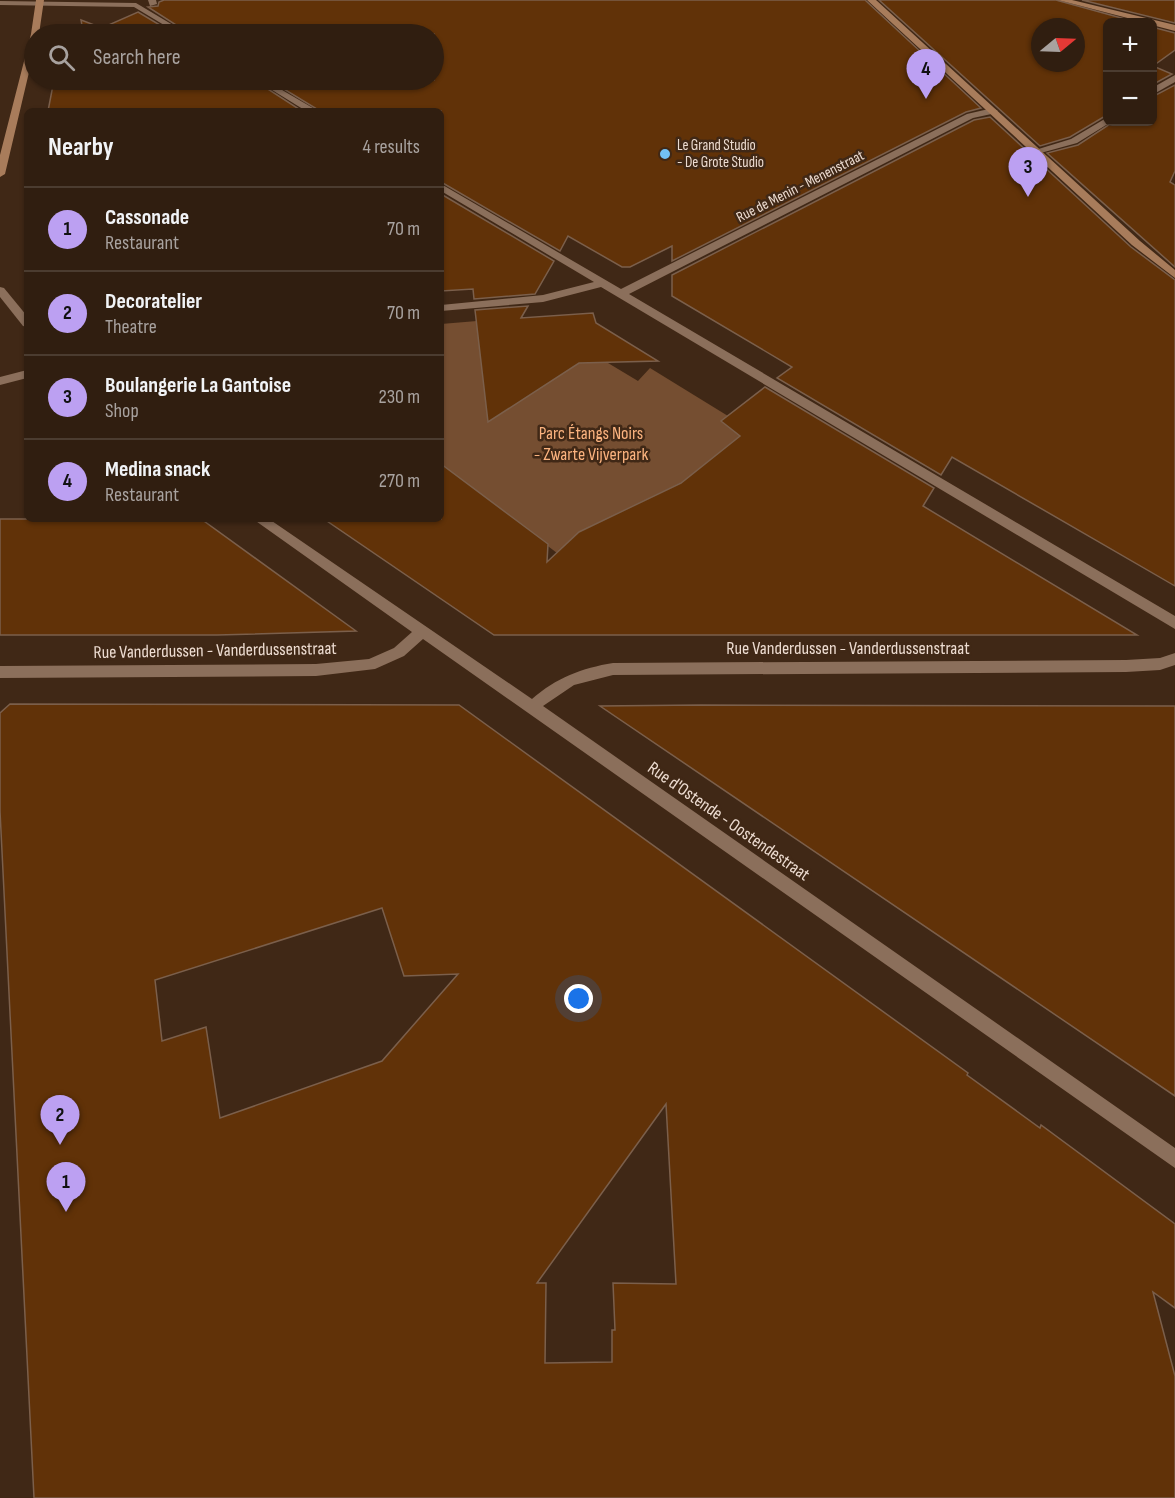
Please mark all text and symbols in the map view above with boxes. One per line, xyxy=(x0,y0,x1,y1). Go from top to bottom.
north arrow xyxy=(1031,18,1085,72)
map controls xyxy=(1103,18,1157,126)
button: + xyxy=(1103,18,1157,72)
search box xyxy=(24,24,444,90)
icon: search xyxy=(45,41,78,74)
text: Search here xyxy=(93,44,180,71)
pin: 4 xyxy=(906,50,946,99)
button: − xyxy=(1103,72,1157,126)
text: Nearby xyxy=(48,132,114,163)
text: 4 results xyxy=(363,135,420,159)
place label: Le Grand Studio - De Grote Studio xyxy=(677,136,764,172)
street label: Rue de Menin - Menenstraat xyxy=(733,146,868,227)
marker: Le Grand Studio - De Grote Studio xyxy=(658,147,672,161)
pin: 3 xyxy=(1008,148,1048,197)
text: Cassonade xyxy=(105,204,189,231)
text: 1 xyxy=(64,217,71,241)
text: 70 m xyxy=(387,217,420,241)
text: Restaurant xyxy=(105,231,179,255)
text: Decoratelier xyxy=(105,288,202,315)
text: 2 xyxy=(63,301,72,325)
text: 70 m xyxy=(387,301,420,325)
text: Theatre xyxy=(105,315,157,339)
text: Boulangerie La Gantoise xyxy=(105,372,291,399)
text: 3 xyxy=(63,385,72,409)
text: 230 m xyxy=(378,385,420,409)
text: Shop xyxy=(105,399,139,423)
park label: Parc Étangs Noirs - Zwarte Vijverpark xyxy=(534,423,648,465)
text: Medina snack xyxy=(105,456,210,483)
text: 4 xyxy=(63,469,72,493)
text: 270 m xyxy=(379,469,420,493)
text: Restaurant xyxy=(105,483,179,507)
street label: Rue Vanderdussen - Vanderdussenstraat xyxy=(93,638,337,663)
street label: Rue Vanderdussen - Vanderdussenstraat xyxy=(726,638,970,659)
street label: Rue d'Ostende - Oostendestraat xyxy=(644,757,814,886)
your location xyxy=(564,984,593,1013)
pin: 2 xyxy=(40,1096,80,1145)
pin: 1 xyxy=(46,1162,86,1212)

